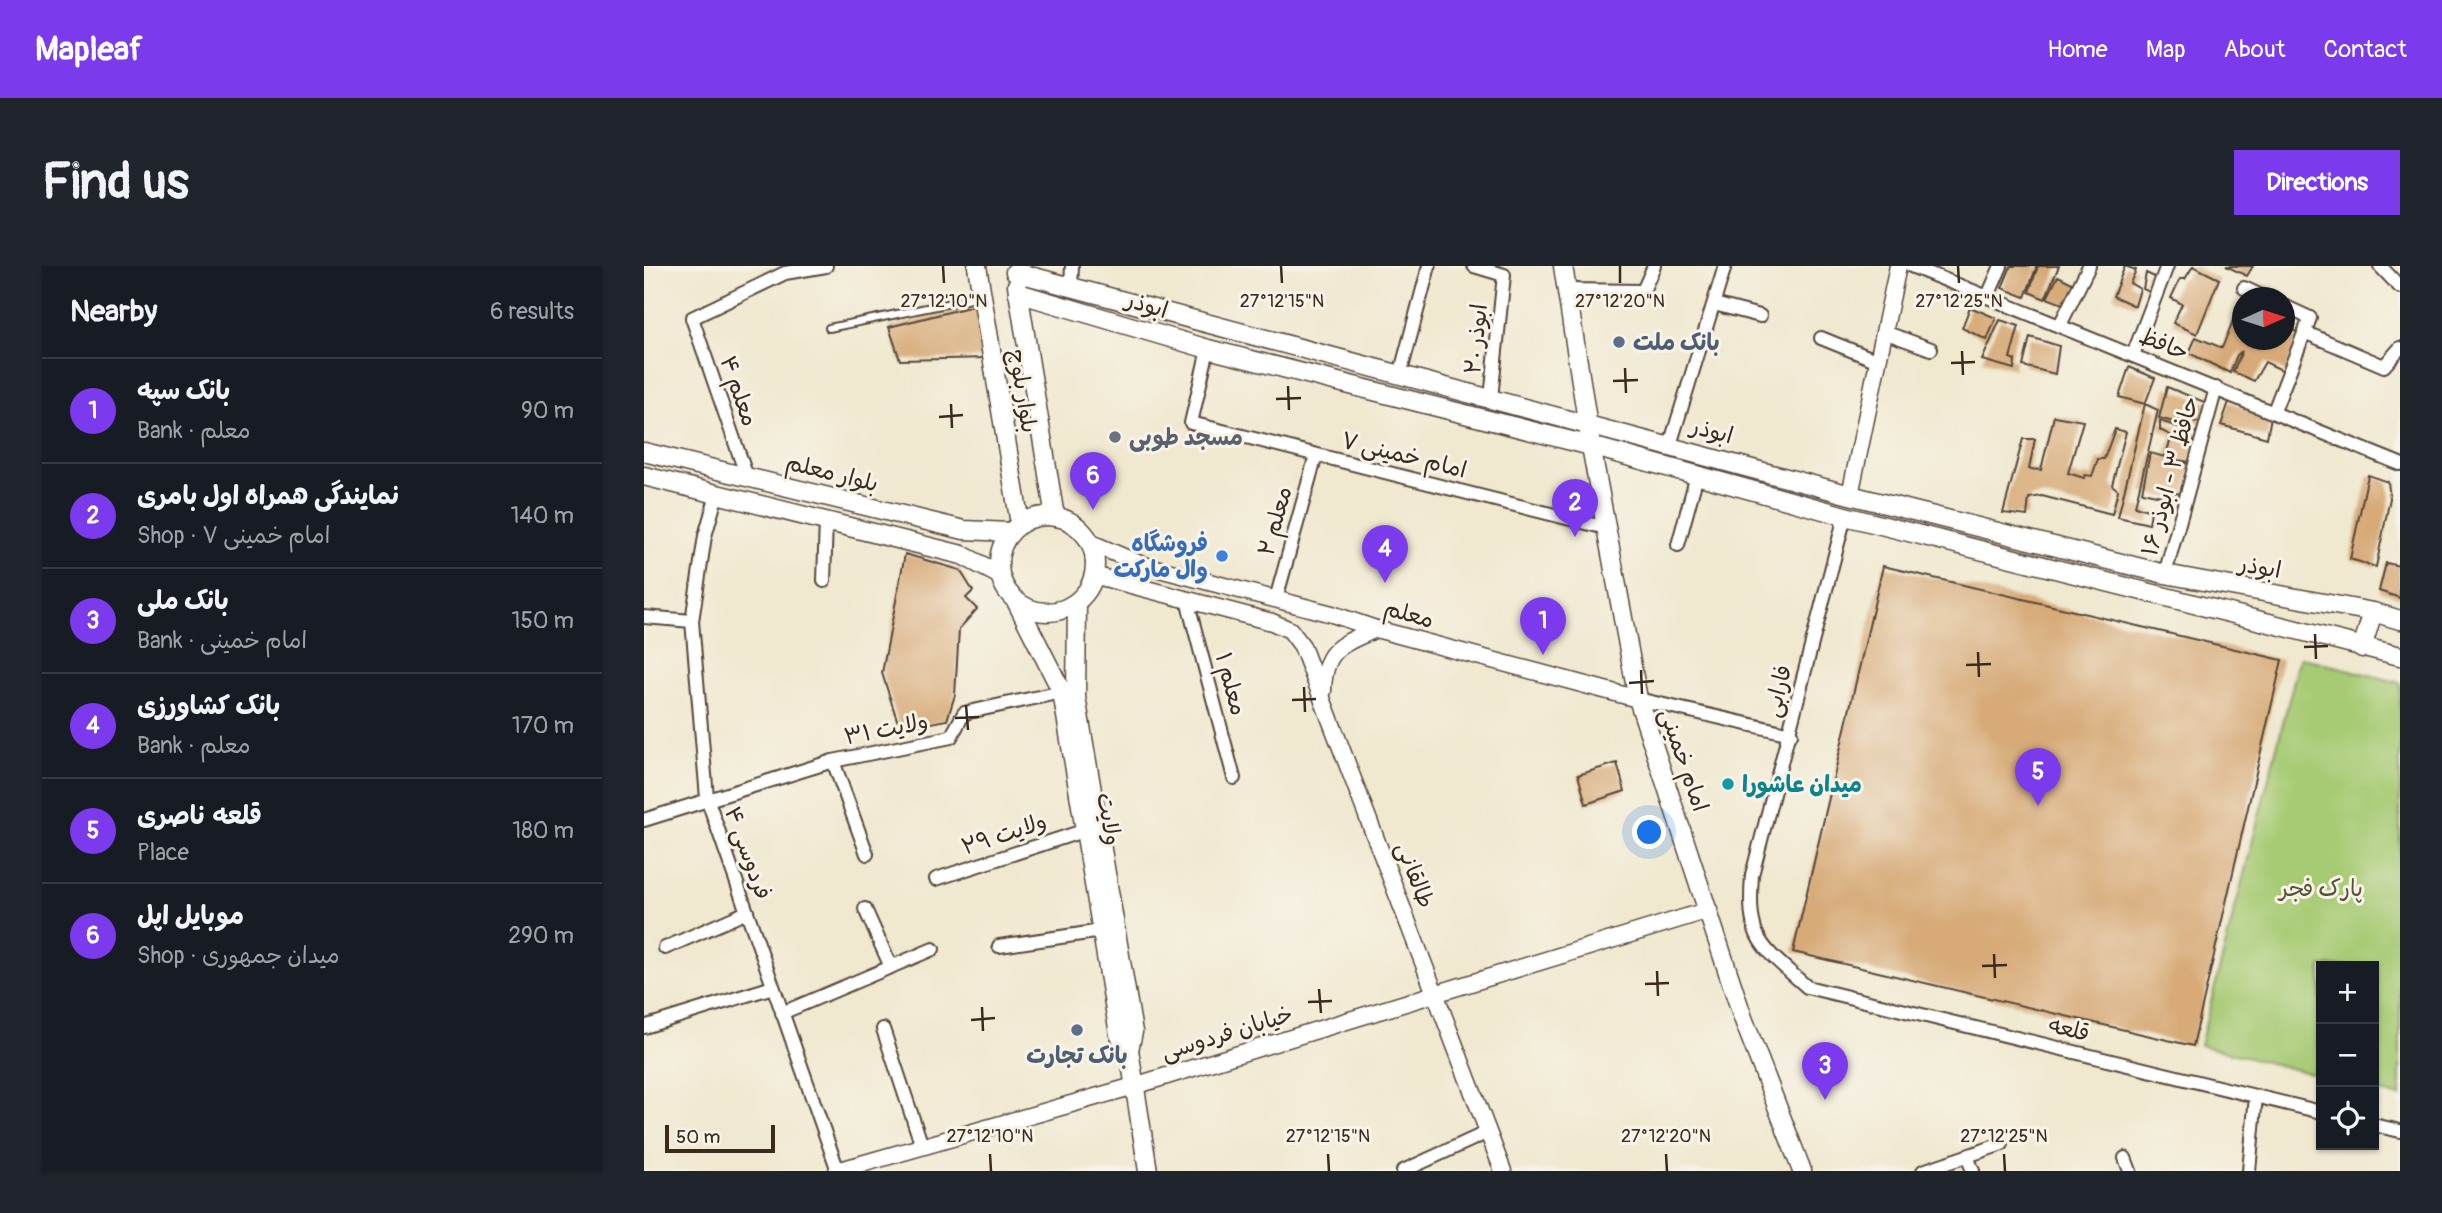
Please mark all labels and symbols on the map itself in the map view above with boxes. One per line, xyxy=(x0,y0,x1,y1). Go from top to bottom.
street label: ابوذر xyxy=(1120,284,1172,325)
north arrow xyxy=(2232,287,2295,350)
text: 27°12'10"N xyxy=(901,290,987,313)
text: 27°12'15"N xyxy=(1240,290,1324,313)
text: 27°12'20"N xyxy=(1575,290,1665,313)
text: 27°12'25"N xyxy=(1915,290,2003,313)
street label: ابوذر ۲۰ xyxy=(1458,302,1494,376)
street label: حافظ xyxy=(2135,321,2193,367)
place label: بانک ملت xyxy=(1633,328,1720,357)
marker: بانک ملت xyxy=(1611,334,1627,350)
street label: بلوار بلوچ xyxy=(1001,347,1044,435)
street label: معلم ۴ xyxy=(711,352,765,431)
street label: حافظ ۳ - ابوذر ۱۶ xyxy=(2135,393,2205,559)
street label: ابوذر xyxy=(1686,411,1736,451)
place label: مسجد طوبی xyxy=(1129,423,1243,452)
street label: امام خمینی ۷ xyxy=(1338,425,1470,488)
marker: مسجد طوبی xyxy=(1107,429,1123,445)
street label: بلوار معلم xyxy=(782,448,881,501)
pin: 6 xyxy=(1070,452,1116,510)
pin: 2 xyxy=(1552,479,1598,537)
street label: معلم ۲ xyxy=(1251,483,1302,560)
pin: 4 xyxy=(1362,525,1408,583)
place label: فروشگاه وال مارکت xyxy=(1114,529,1208,584)
marker: فروشگاه وال مارکت xyxy=(1214,548,1230,564)
street label: ابوذر xyxy=(2235,549,2284,585)
street label: معلم xyxy=(1380,593,1437,638)
pin: 1 xyxy=(1520,597,1566,655)
street label: معلم ۱ xyxy=(1206,649,1253,719)
street label: فارابی xyxy=(1758,662,1798,720)
street label: امام خمینی xyxy=(1650,705,1715,816)
street label: ولایت ۳۱ xyxy=(841,707,931,751)
pin: 5 xyxy=(2015,748,2061,806)
place label: میدان عاشورا xyxy=(1742,770,1862,799)
marker: میدان عاشورا xyxy=(1720,776,1736,792)
street label: ولایت xyxy=(1090,790,1128,848)
street label: فردوسی ۴ xyxy=(718,803,778,903)
street label: ولایت ۲۹ xyxy=(958,807,1050,861)
your location xyxy=(1632,815,1666,849)
street label: طالقانی xyxy=(1389,838,1441,912)
park label: پارک فجر xyxy=(2277,874,2363,903)
street label: خیابان فردوسی xyxy=(1158,999,1296,1067)
street label: قلعه xyxy=(2045,1010,2093,1048)
marker: بانک تجارت xyxy=(1069,1022,1085,1038)
place label: بانک تجارت xyxy=(1026,1041,1128,1070)
pin: 3 xyxy=(1802,1042,1848,1100)
scale bar xyxy=(665,1122,775,1154)
text: 27°12'10"N xyxy=(947,1125,1033,1148)
text: 27°12'15"N xyxy=(1286,1125,1370,1148)
text: 27°12'20"N xyxy=(1621,1125,1711,1148)
text: 27°12'25"N xyxy=(1960,1125,2048,1148)

